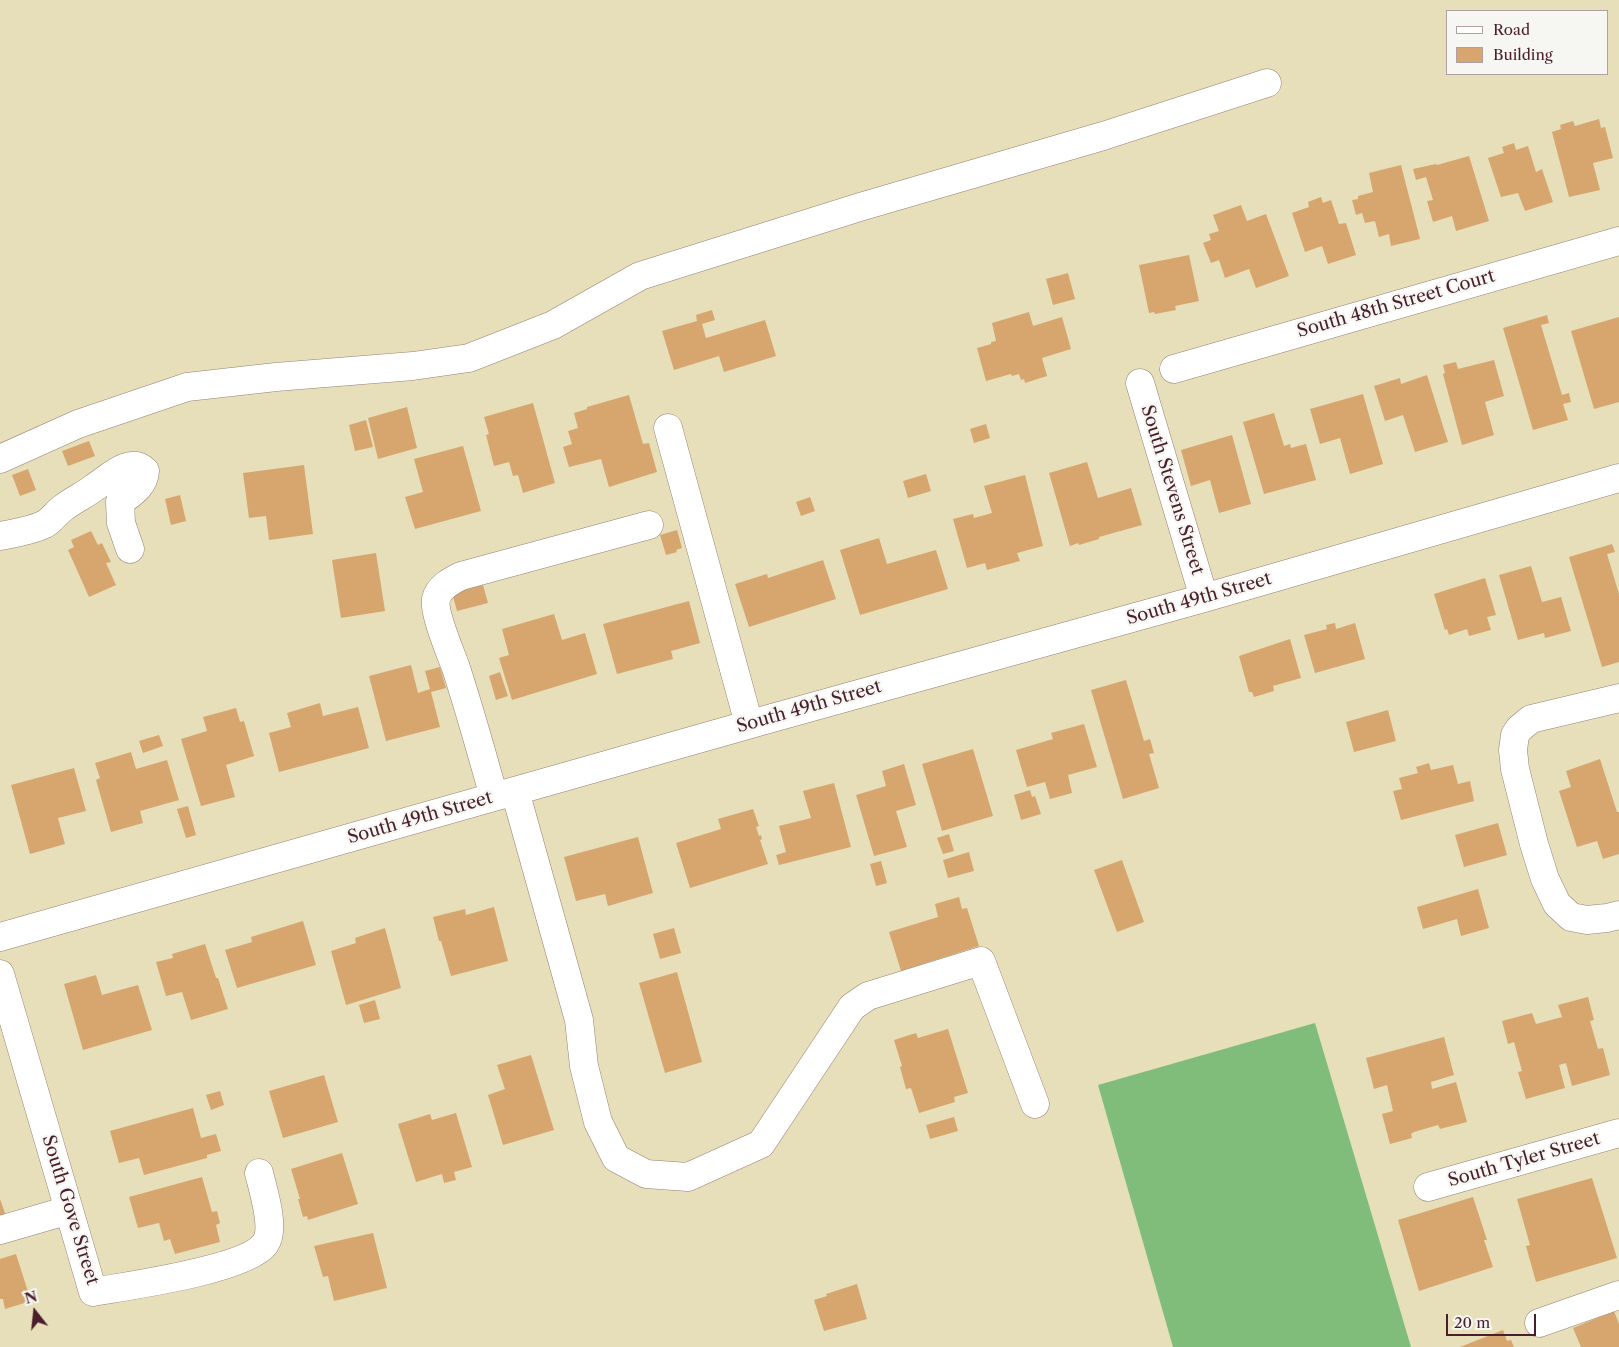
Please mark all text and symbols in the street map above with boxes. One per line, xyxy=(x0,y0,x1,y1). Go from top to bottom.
legend xyxy=(1446,10,1609,75)
text: Road xyxy=(1493,20,1530,39)
text: Building xyxy=(1493,45,1553,64)
street label: South 48th Street Court xyxy=(1295,265,1497,343)
street label: South Stevens Street xyxy=(1136,402,1208,578)
street label: South 49th Street xyxy=(1124,568,1274,630)
street label: South 49th Street xyxy=(734,676,884,738)
street label: South 49th Street xyxy=(345,787,495,849)
street label: South Tyler Street xyxy=(1446,1128,1602,1192)
street label: South Gove Street xyxy=(37,1133,103,1287)
north arrow xyxy=(10,1287,60,1337)
text: N xyxy=(23,1287,39,1308)
scale bar xyxy=(1449,1304,1539,1336)
text: 20 m xyxy=(1454,1313,1490,1332)

